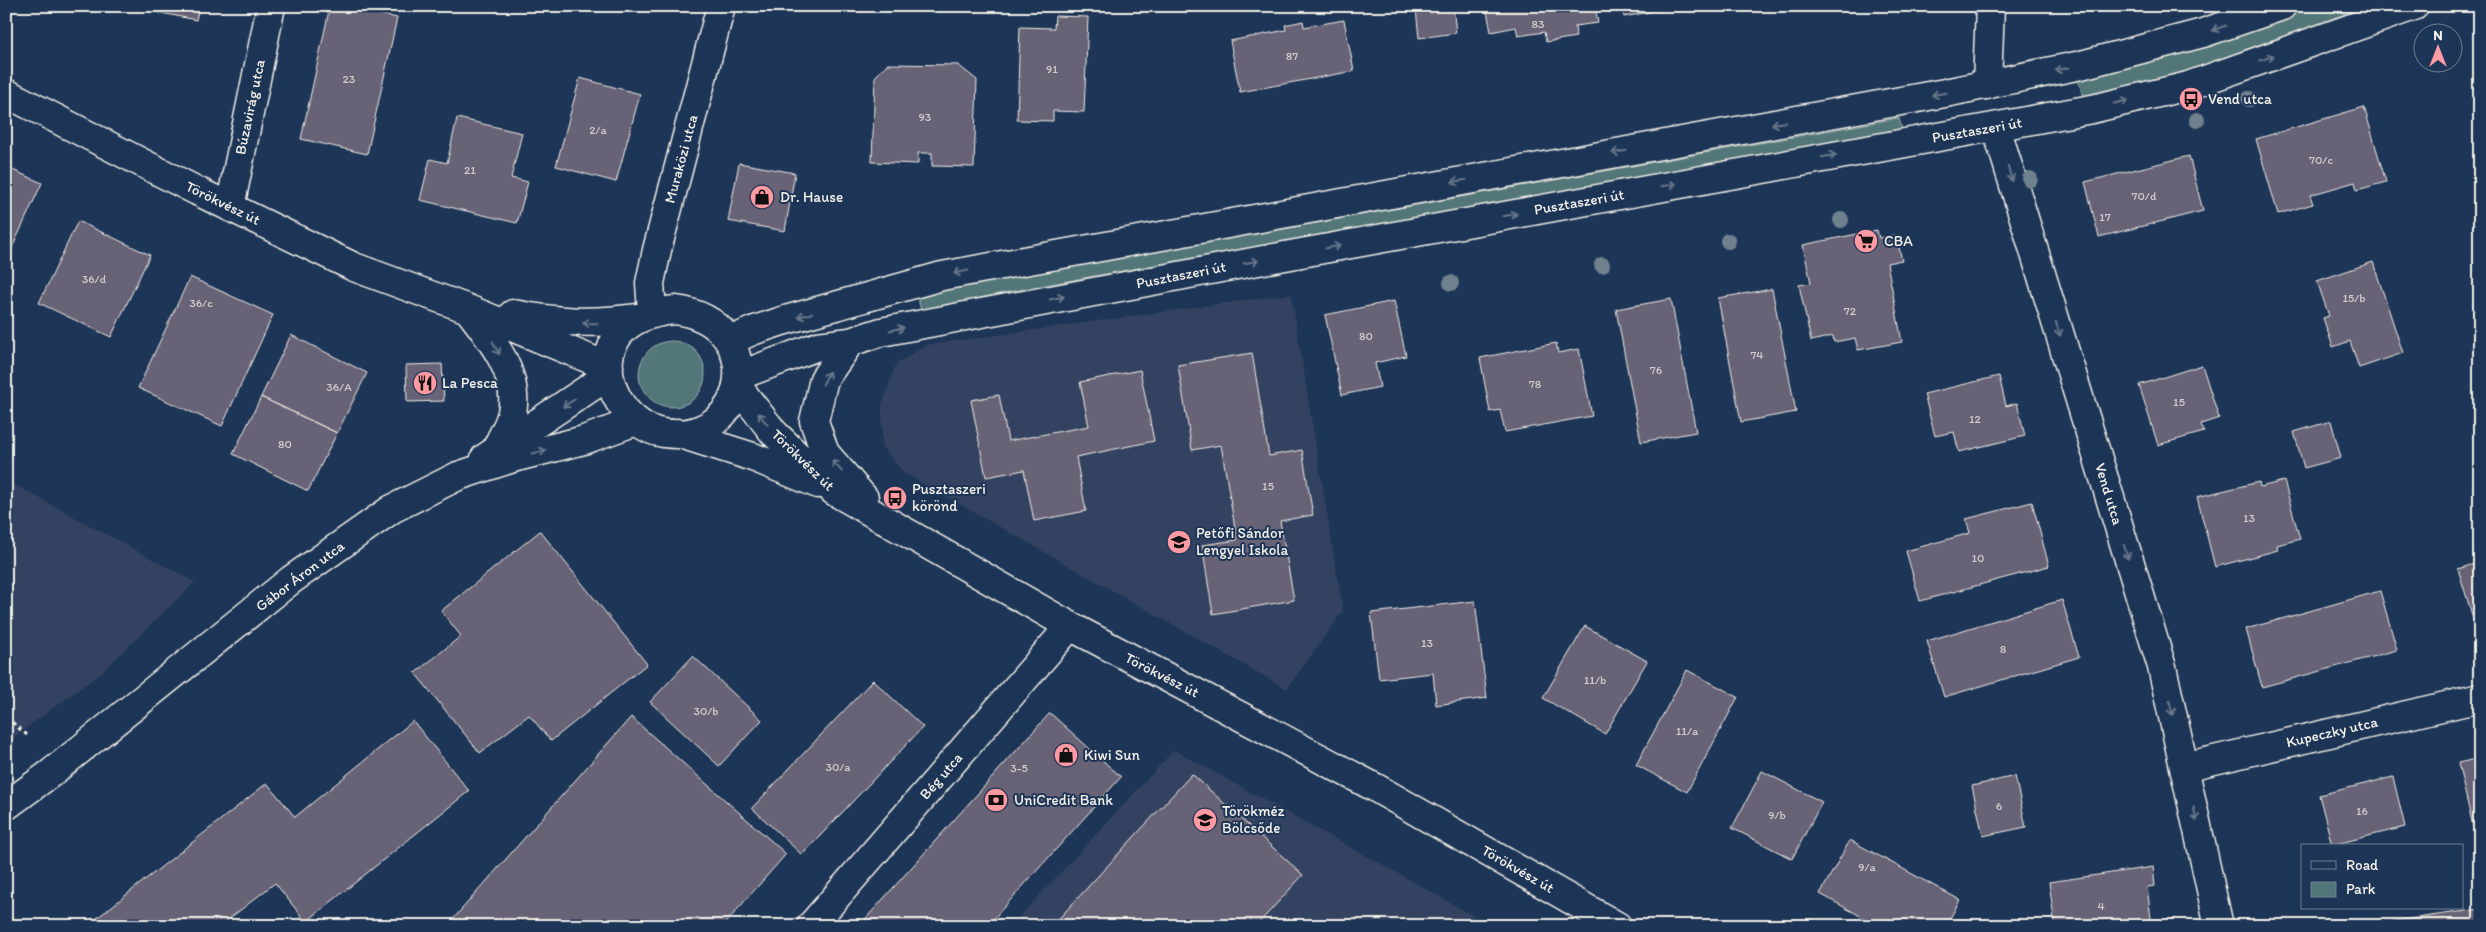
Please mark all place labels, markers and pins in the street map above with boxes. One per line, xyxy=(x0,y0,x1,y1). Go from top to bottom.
bus stop icon: Vend utca xyxy=(2178,86,2204,112)
place label: Vend utca xyxy=(2208,90,2272,108)
shop icon: Dr. Hause xyxy=(749,184,775,210)
place label: Dr. Hause xyxy=(780,188,843,206)
supermarket icon: CBA xyxy=(1853,228,1879,254)
place label: CBA xyxy=(1884,232,1913,250)
restaurant icon: La Pesca xyxy=(412,370,438,396)
place label: La Pesca xyxy=(442,374,498,392)
place label: Pusztaszeri körönd xyxy=(912,480,986,515)
bus stop icon: Pusztaszeri körönd xyxy=(882,485,908,511)
place label: Petőfi Sándor Lengyel Iskola xyxy=(1196,524,1289,559)
school or university icon: Petőfi Sándor Lengyel Iskola xyxy=(1166,529,1192,555)
shop icon: Kiwi Sun xyxy=(1053,742,1079,768)
place label: Kiwi Sun xyxy=(1084,746,1140,764)
bank icon: UniCredit Bank xyxy=(983,787,1009,813)
place label: UniCredit Bank xyxy=(1014,791,1113,809)
place label: Törökméz Bölcsőde xyxy=(1222,802,1285,837)
school or university icon: Törökméz Bölcsőde xyxy=(1192,807,1218,833)

